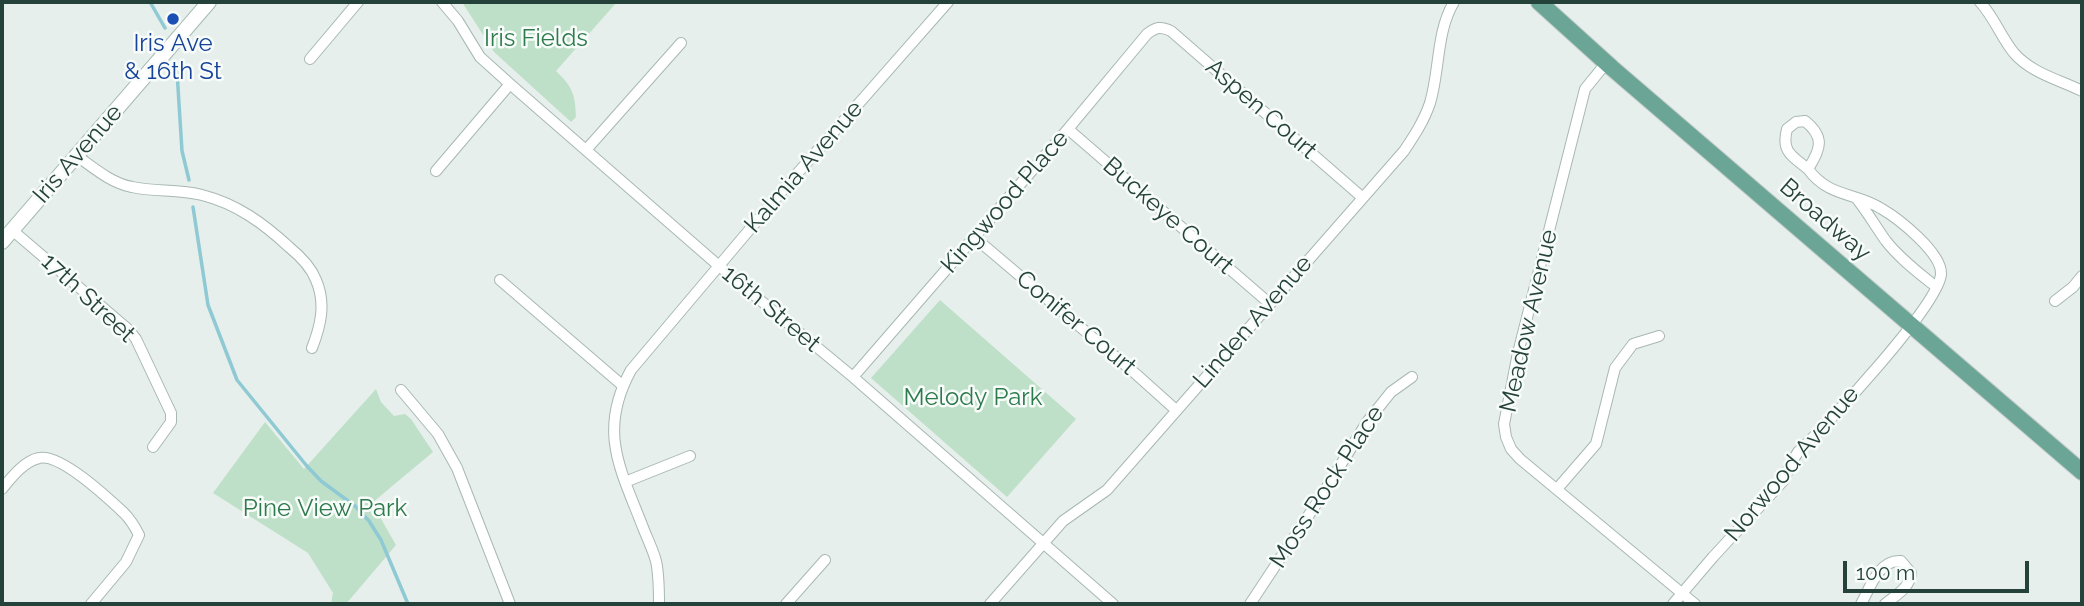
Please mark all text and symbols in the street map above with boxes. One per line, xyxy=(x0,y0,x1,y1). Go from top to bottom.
marker: Iris Ave & 16th St xyxy=(165,11,181,27)
park label: Iris Fields xyxy=(484,25,588,53)
place label: Iris Ave & 16th St xyxy=(124,30,222,86)
street label: Aspen Court xyxy=(1199,53,1323,165)
street label: Kalmia Avenue xyxy=(739,95,869,239)
street label: Iris Avenue xyxy=(27,99,129,209)
street label: Kingwood Place xyxy=(935,125,1075,279)
street label: Buckeye Court xyxy=(1097,152,1239,280)
street label: Broadway xyxy=(1774,173,1876,267)
street label: Meadow Avenue xyxy=(1494,227,1564,415)
street label: 17th Street xyxy=(35,247,141,349)
street label: Linden Avenue xyxy=(1187,250,1319,394)
street label: 16th Street xyxy=(716,260,826,358)
street label: Conifer Court xyxy=(1010,265,1142,381)
street label: Norwood Avenue xyxy=(1719,380,1865,548)
park label: Melody Park xyxy=(904,384,1042,412)
street label: Moss Rock Place xyxy=(1264,400,1390,574)
park label: Pine View Park xyxy=(243,495,407,523)
scale bar xyxy=(1846,546,2032,590)
text: 100 m xyxy=(1856,560,1915,585)

